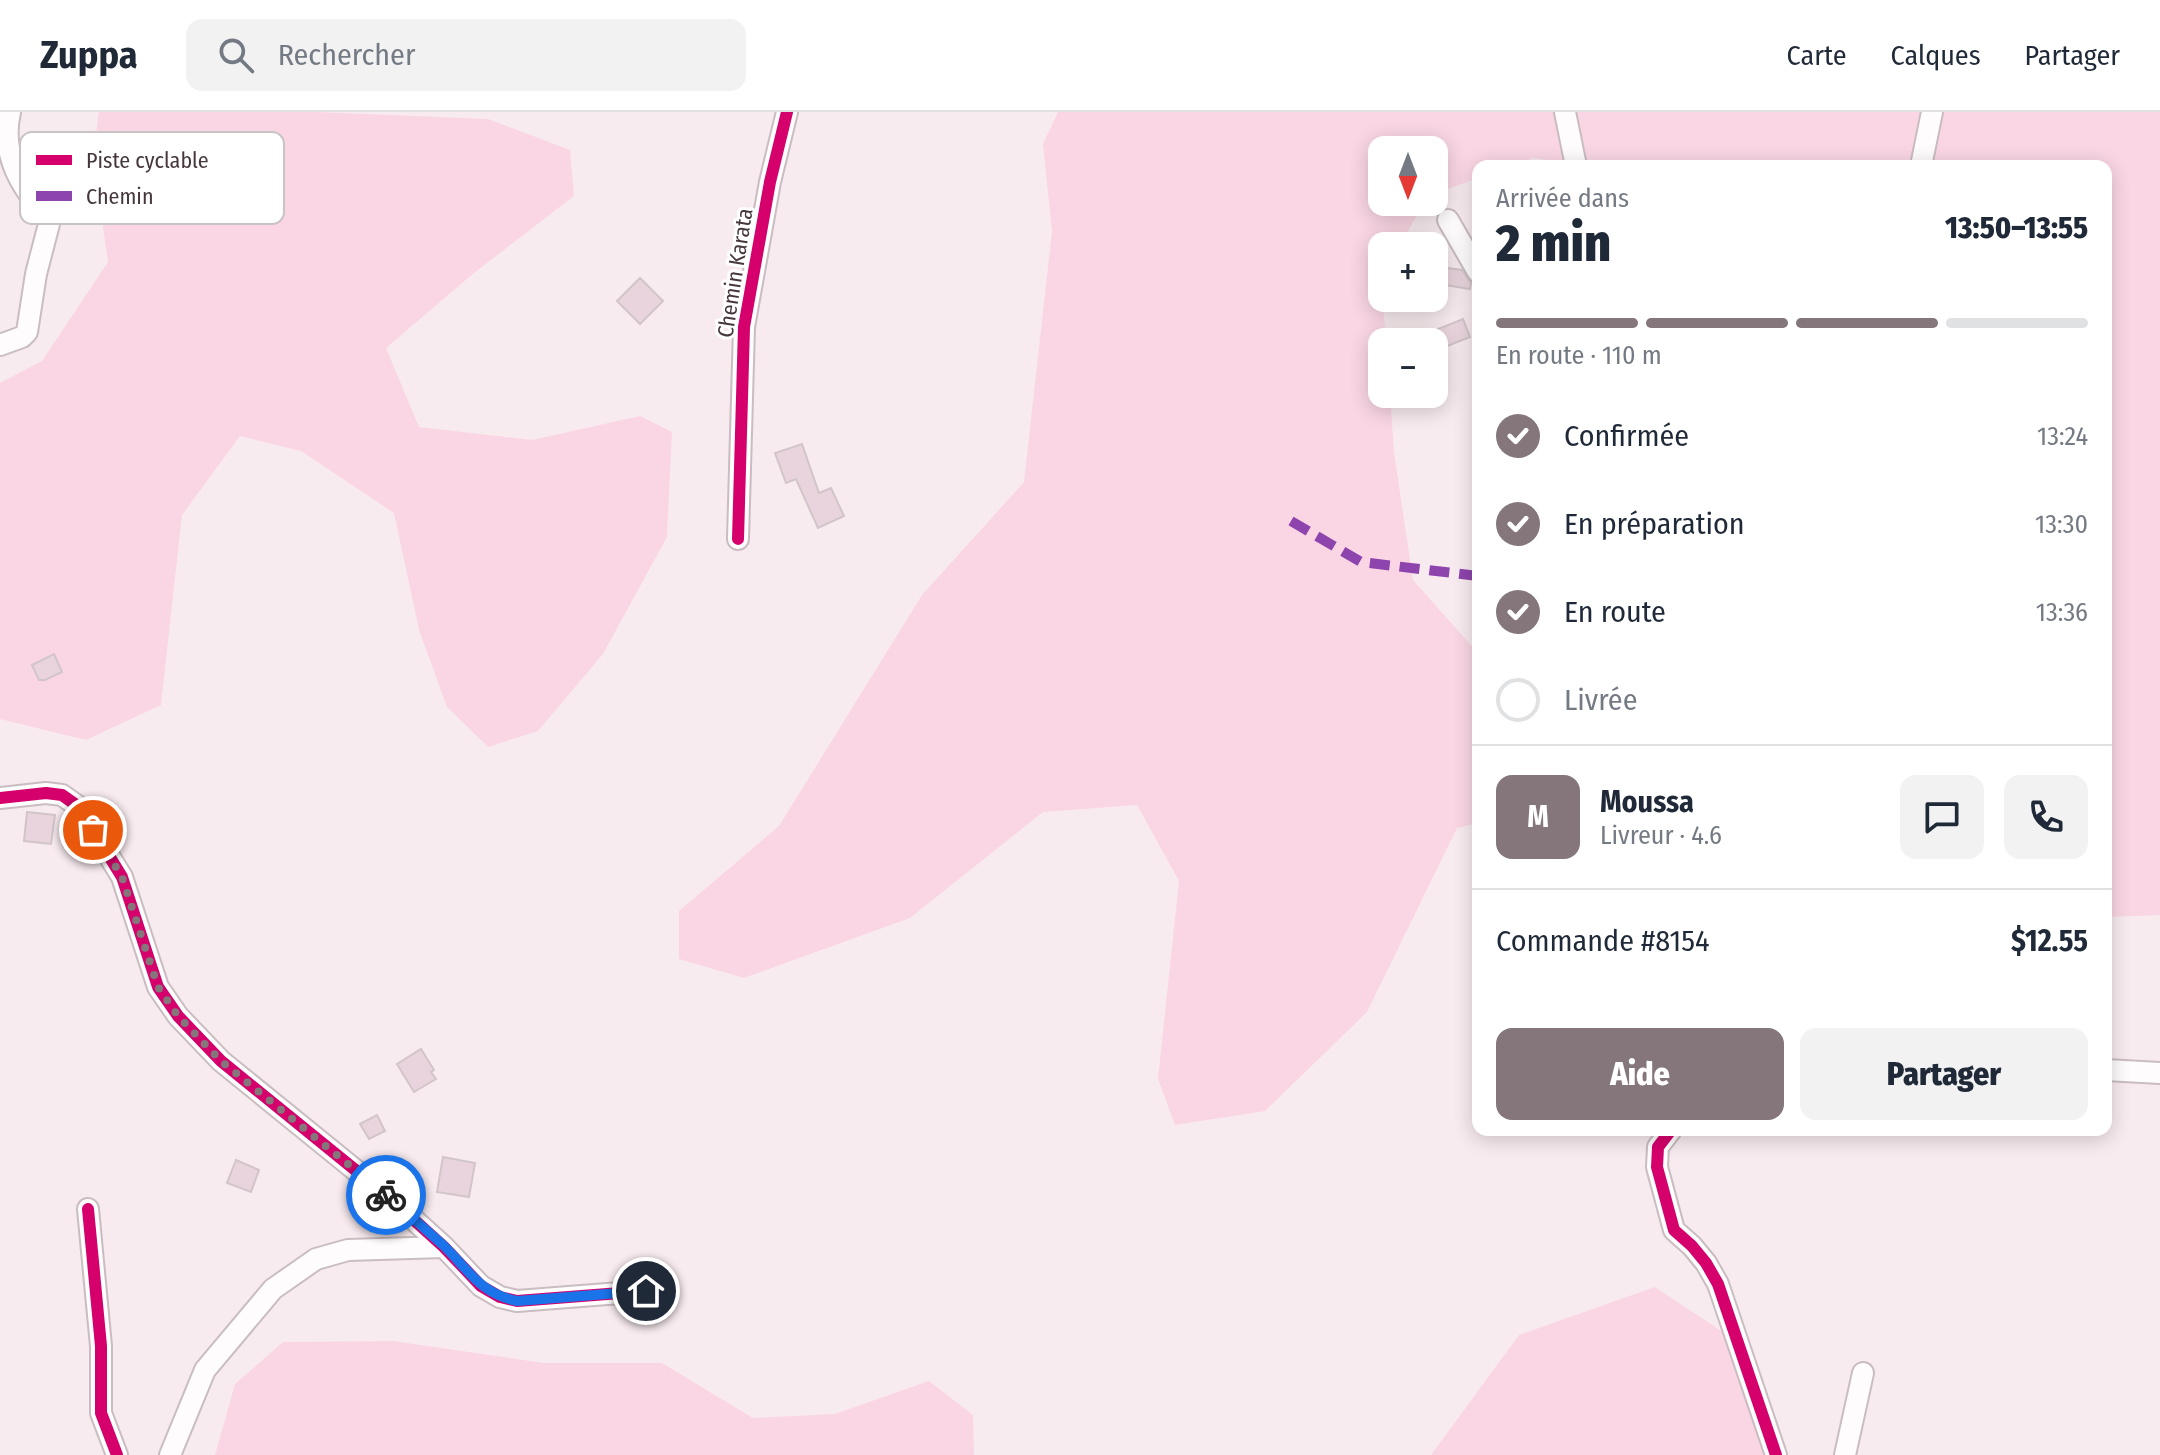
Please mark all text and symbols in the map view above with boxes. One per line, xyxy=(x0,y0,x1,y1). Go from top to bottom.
search box xyxy=(186,19,746,91)
text: Zuppa xyxy=(40,32,138,78)
icon: search xyxy=(214,33,258,77)
text: Rechercher xyxy=(278,37,415,73)
text: Carte xyxy=(1787,39,1847,72)
text: Calques xyxy=(1891,39,1981,72)
text: Partager xyxy=(2025,39,2120,72)
legend xyxy=(20,132,284,224)
north arrow xyxy=(1368,136,1448,216)
map controls xyxy=(1368,136,1448,408)
text: Piste cyclable xyxy=(86,147,209,174)
text: Chemin xyxy=(86,183,153,210)
text: Arrivée dans xyxy=(1496,183,1629,214)
street label: Chemin Karata xyxy=(711,206,759,340)
text: 13:50–13:55 xyxy=(1945,210,2088,246)
text: 2 min xyxy=(1496,212,1611,275)
button: + xyxy=(1368,232,1448,312)
button: − xyxy=(1368,328,1448,408)
text: En route · 110 m xyxy=(1496,340,1662,371)
icon: check xyxy=(1496,414,1540,458)
text: Confirmée xyxy=(1564,418,1689,454)
text: 13:24 xyxy=(2037,421,2088,452)
icon: check xyxy=(1496,502,1540,546)
text: En préparation xyxy=(1564,506,1745,542)
text: 13:30 xyxy=(2035,509,2088,540)
icon: check xyxy=(1496,590,1540,634)
text: En route xyxy=(1564,594,1666,630)
text: 13:36 xyxy=(2036,597,2088,628)
text: Livrée xyxy=(1564,682,1637,718)
button: chat xyxy=(1900,775,1984,859)
button: phone xyxy=(2004,775,2088,859)
text: Moussa xyxy=(1600,784,1694,820)
pin xyxy=(59,796,127,864)
text: M xyxy=(1527,799,1549,835)
icon: bag xyxy=(71,808,115,852)
text: Livreur · 4.6 xyxy=(1600,820,1722,851)
text: Commande #8154 xyxy=(1496,923,1709,959)
text: $12.55 xyxy=(2011,923,2088,959)
button: Aide xyxy=(1496,1028,1784,1120)
button: Partager xyxy=(1800,1028,2088,1120)
courier xyxy=(346,1155,426,1235)
icon: bike xyxy=(364,1173,408,1217)
pin xyxy=(612,1257,680,1325)
icon: home xyxy=(624,1269,668,1313)

